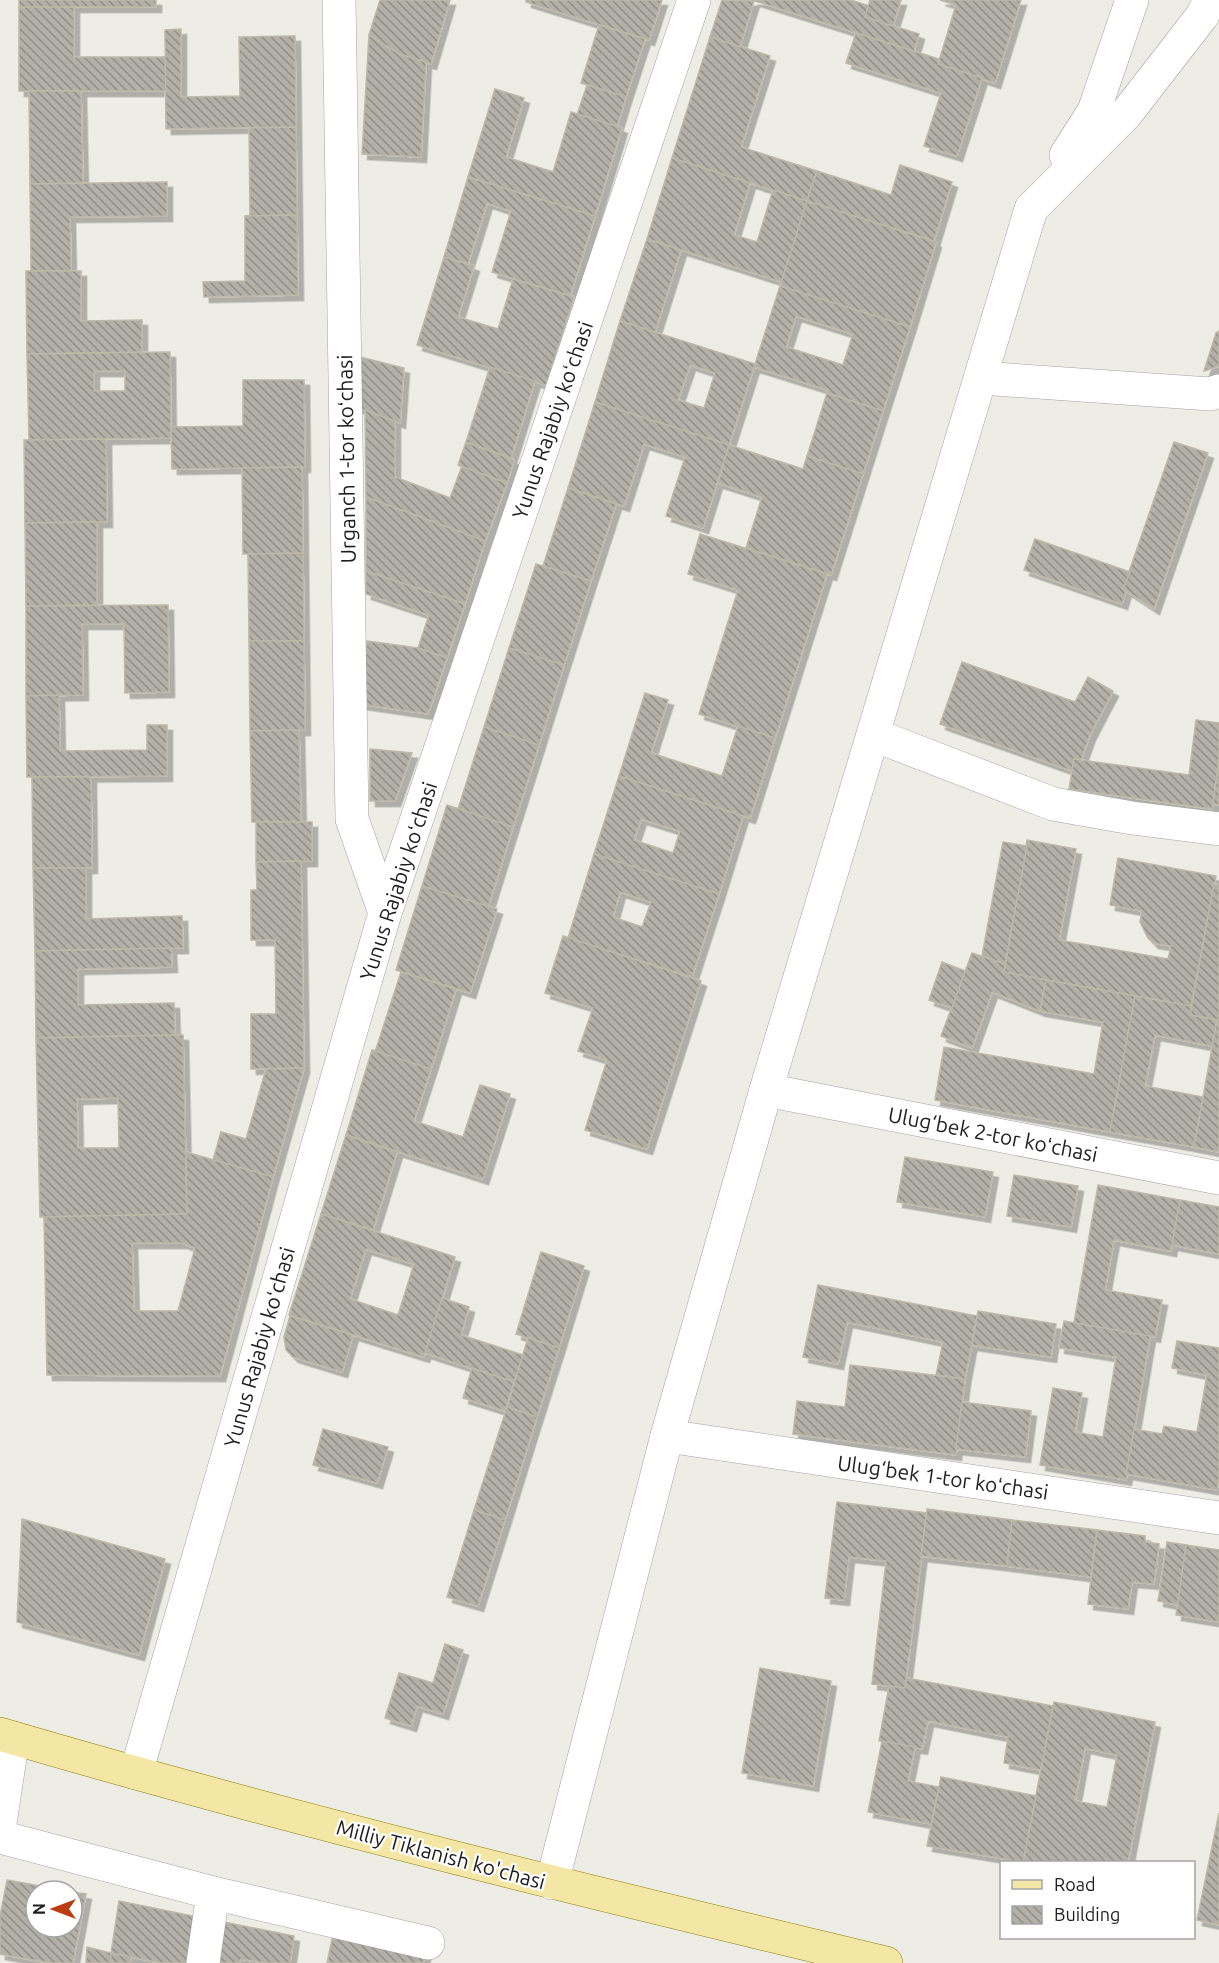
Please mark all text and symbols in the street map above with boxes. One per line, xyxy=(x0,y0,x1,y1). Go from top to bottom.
street label: Yunus Rajabiy koʻchasi xyxy=(507,318,597,522)
street label: Urganch 1-tor koʻchasi xyxy=(332,354,360,564)
street label: Yunus Rajabiy koʻchasi xyxy=(355,779,441,983)
street label: Ulug‘bek 2-tor koʻchasi xyxy=(886,1102,1100,1166)
street label: Yunus Rajabiy koʻchasi xyxy=(219,1244,299,1450)
street label: Ulug‘bek 1-tor koʻchasi xyxy=(836,1450,1050,1504)
street label: Milliy Tiklanish ko'chasi xyxy=(334,1815,548,1893)
legend xyxy=(1000,1861,1195,1939)
text: Road xyxy=(1054,1874,1096,1894)
north arrow xyxy=(24,1879,84,1939)
text: N xyxy=(30,1903,48,1915)
text: Building xyxy=(1054,1904,1120,1924)

